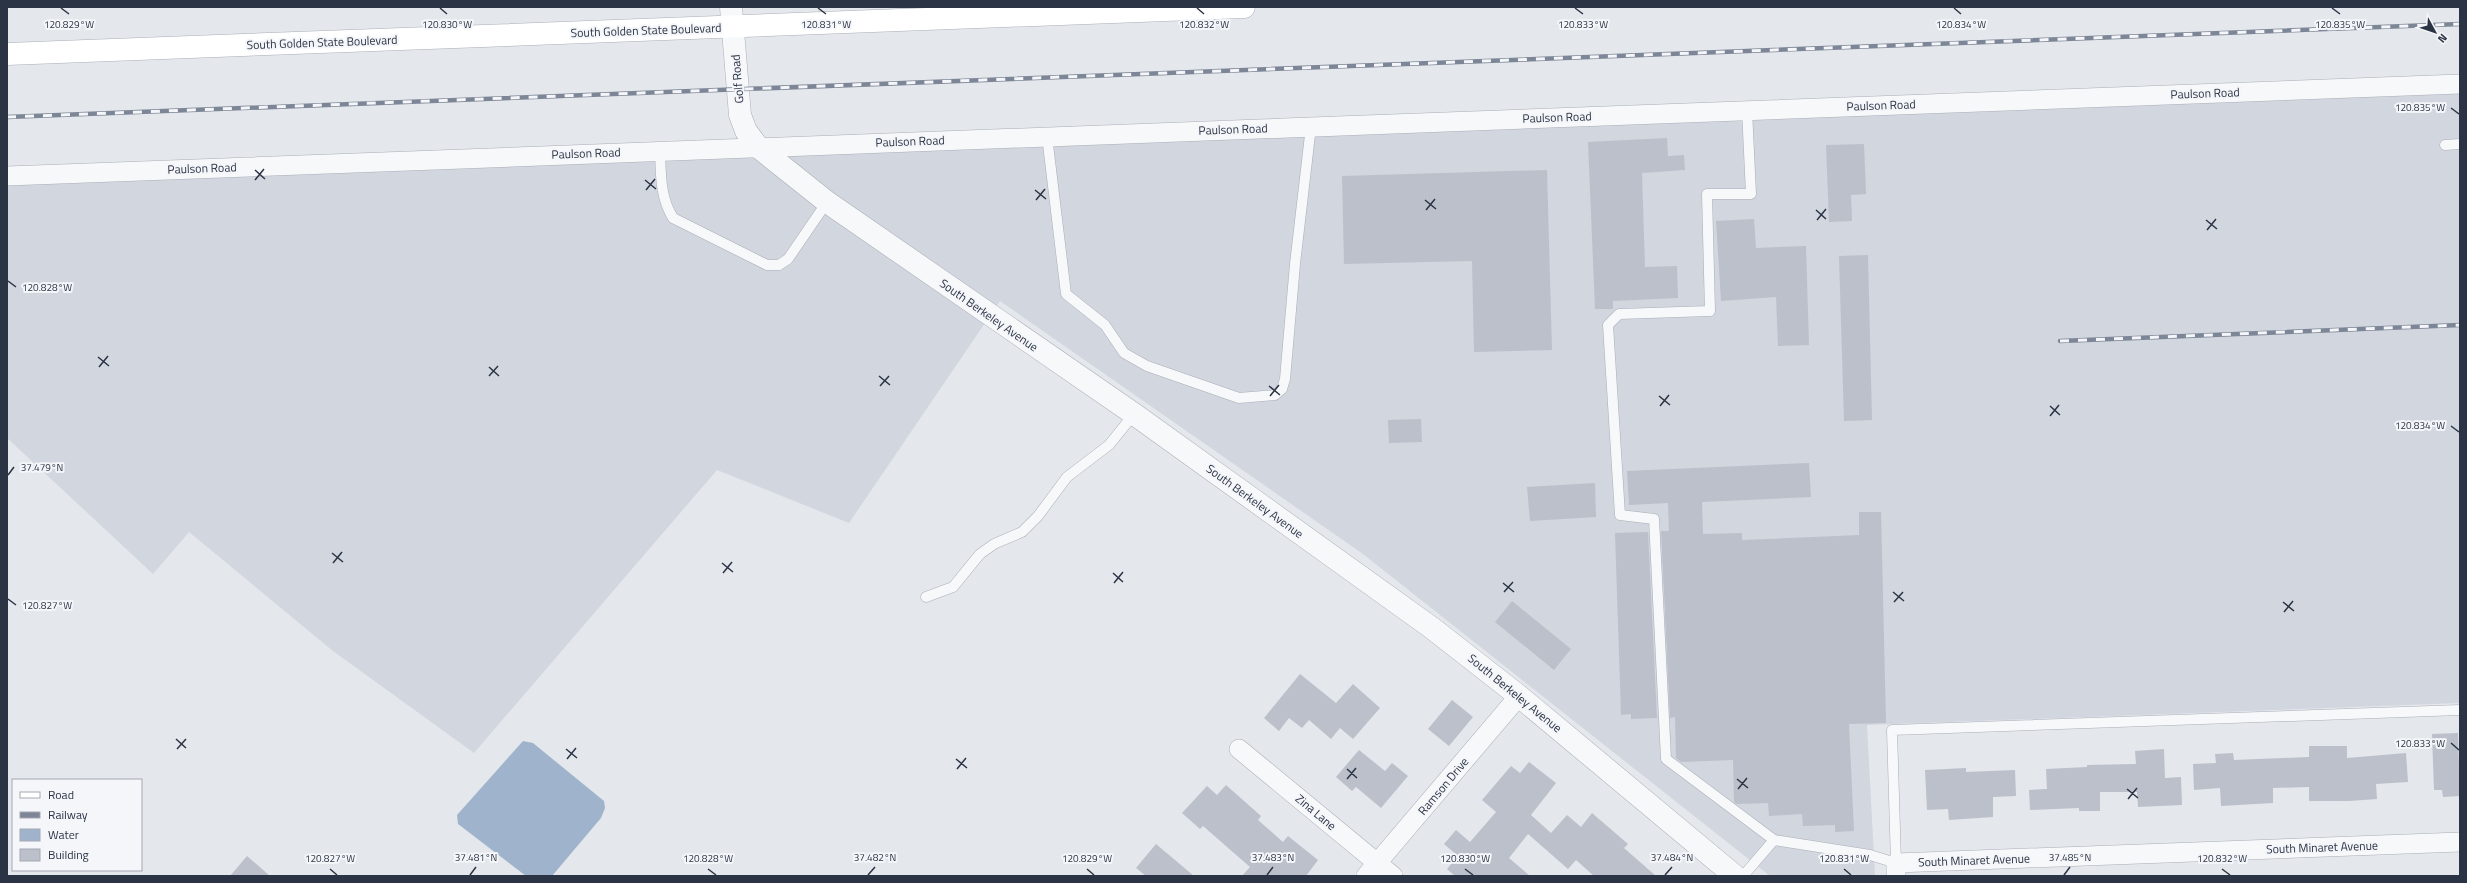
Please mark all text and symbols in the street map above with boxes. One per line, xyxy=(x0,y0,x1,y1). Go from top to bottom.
north arrow xyxy=(2415,12,2455,52)
text: 120.829°W xyxy=(44,17,94,32)
text: 120.830°W xyxy=(422,17,472,32)
text: 120.831°W xyxy=(801,17,851,32)
text: 120.832°W xyxy=(1179,17,1229,32)
text: 120.833°W xyxy=(1558,17,1608,32)
text: 120.834°W xyxy=(1936,17,1986,32)
text: 120.835°W xyxy=(2315,17,2365,32)
street label: South Golden State Boulevard xyxy=(570,18,722,42)
street label: South Golden State Boulevard xyxy=(246,30,398,54)
text: N xyxy=(2434,30,2451,46)
street label: Golf Road xyxy=(725,54,749,104)
street label: Paulson Road xyxy=(2170,82,2240,104)
street label: Paulson Road xyxy=(1846,94,1916,116)
text: 120.835°W xyxy=(2395,100,2445,115)
street label: Paulson Road xyxy=(1522,106,1592,128)
street label: Paulson Road xyxy=(1198,118,1268,140)
street label: Paulson Road xyxy=(875,130,945,152)
street label: Paulson Road xyxy=(551,142,621,164)
street label: Paulson Road xyxy=(167,157,237,179)
street label: South Berkeley Avenue xyxy=(936,274,1042,356)
text: 120.828°W xyxy=(22,280,72,295)
text: 120.834°W xyxy=(2395,418,2445,433)
street label: South Berkeley Avenue xyxy=(1202,459,1308,543)
text: 37.479°N xyxy=(21,460,63,475)
text: 120.827°W xyxy=(22,598,72,613)
street label: South Berkeley Avenue xyxy=(1464,649,1566,737)
text: 120.833°W xyxy=(2395,736,2445,751)
street label: Ramson Drive xyxy=(1413,753,1473,819)
legend xyxy=(12,779,142,871)
text: Road xyxy=(48,785,74,804)
street label: Zina Lane xyxy=(1291,789,1341,835)
text: Railway xyxy=(48,805,88,824)
text: Water xyxy=(48,825,79,844)
street label: South Minaret Avenue xyxy=(2266,836,2378,858)
text: Building xyxy=(48,845,89,864)
street label: South Minaret Avenue xyxy=(1918,849,2030,871)
text: 37.481°N xyxy=(455,850,497,865)
text: 37.482°N xyxy=(854,850,896,865)
text: 37.483°N xyxy=(1252,850,1294,865)
text: 37.484°N xyxy=(1651,850,1693,865)
text: 37.485°N xyxy=(2049,850,2091,865)
text: 120.827°W xyxy=(305,851,355,866)
text: 120.828°W xyxy=(683,851,733,866)
text: 120.829°W xyxy=(1062,851,1112,866)
text: 120.830°W xyxy=(1440,851,1490,866)
text: 120.831°W xyxy=(1819,851,1869,866)
text: 120.832°W xyxy=(2197,851,2247,866)

